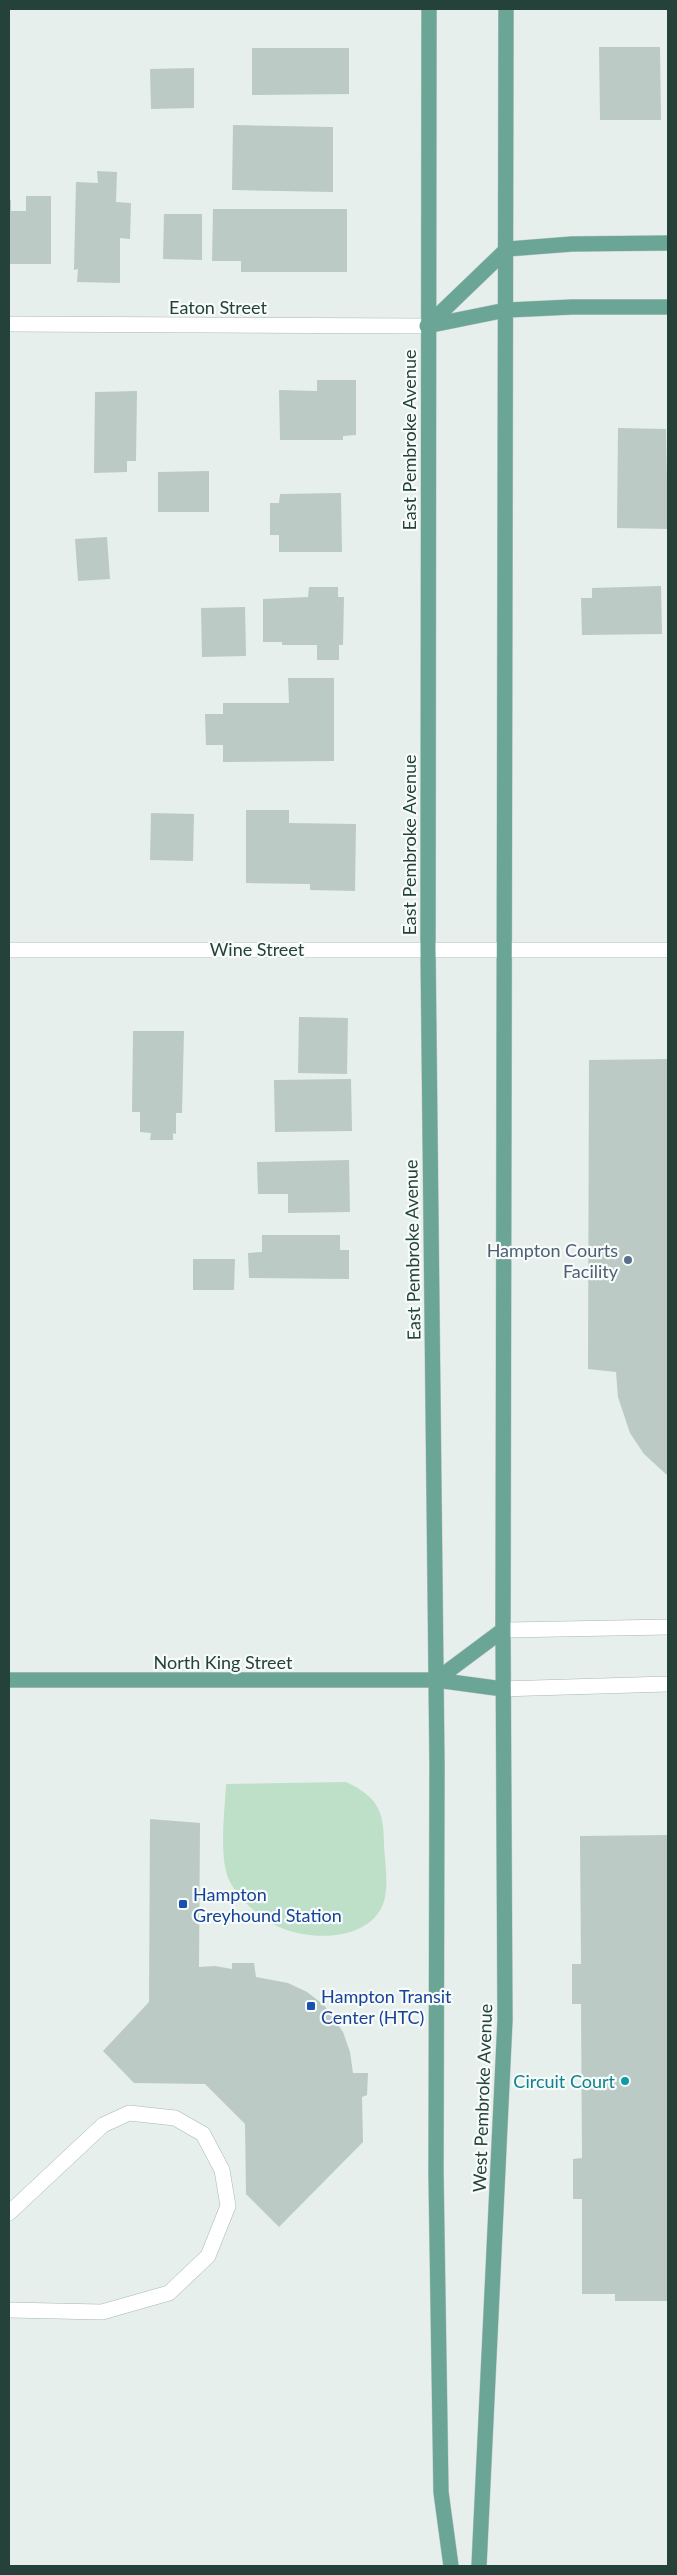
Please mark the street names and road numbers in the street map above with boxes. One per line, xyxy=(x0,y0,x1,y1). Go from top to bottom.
street label: Eaton Street xyxy=(169,296,267,318)
street label: East Pembroke Avenue xyxy=(398,350,420,530)
street label: East Pembroke Avenue xyxy=(398,755,420,935)
street label: Wine Street xyxy=(210,938,305,960)
street label: East Pembroke Avenue xyxy=(399,1159,425,1341)
street label: North King Street xyxy=(154,1651,293,1673)
street label: West Pembroke Avenue xyxy=(468,2003,496,2193)

